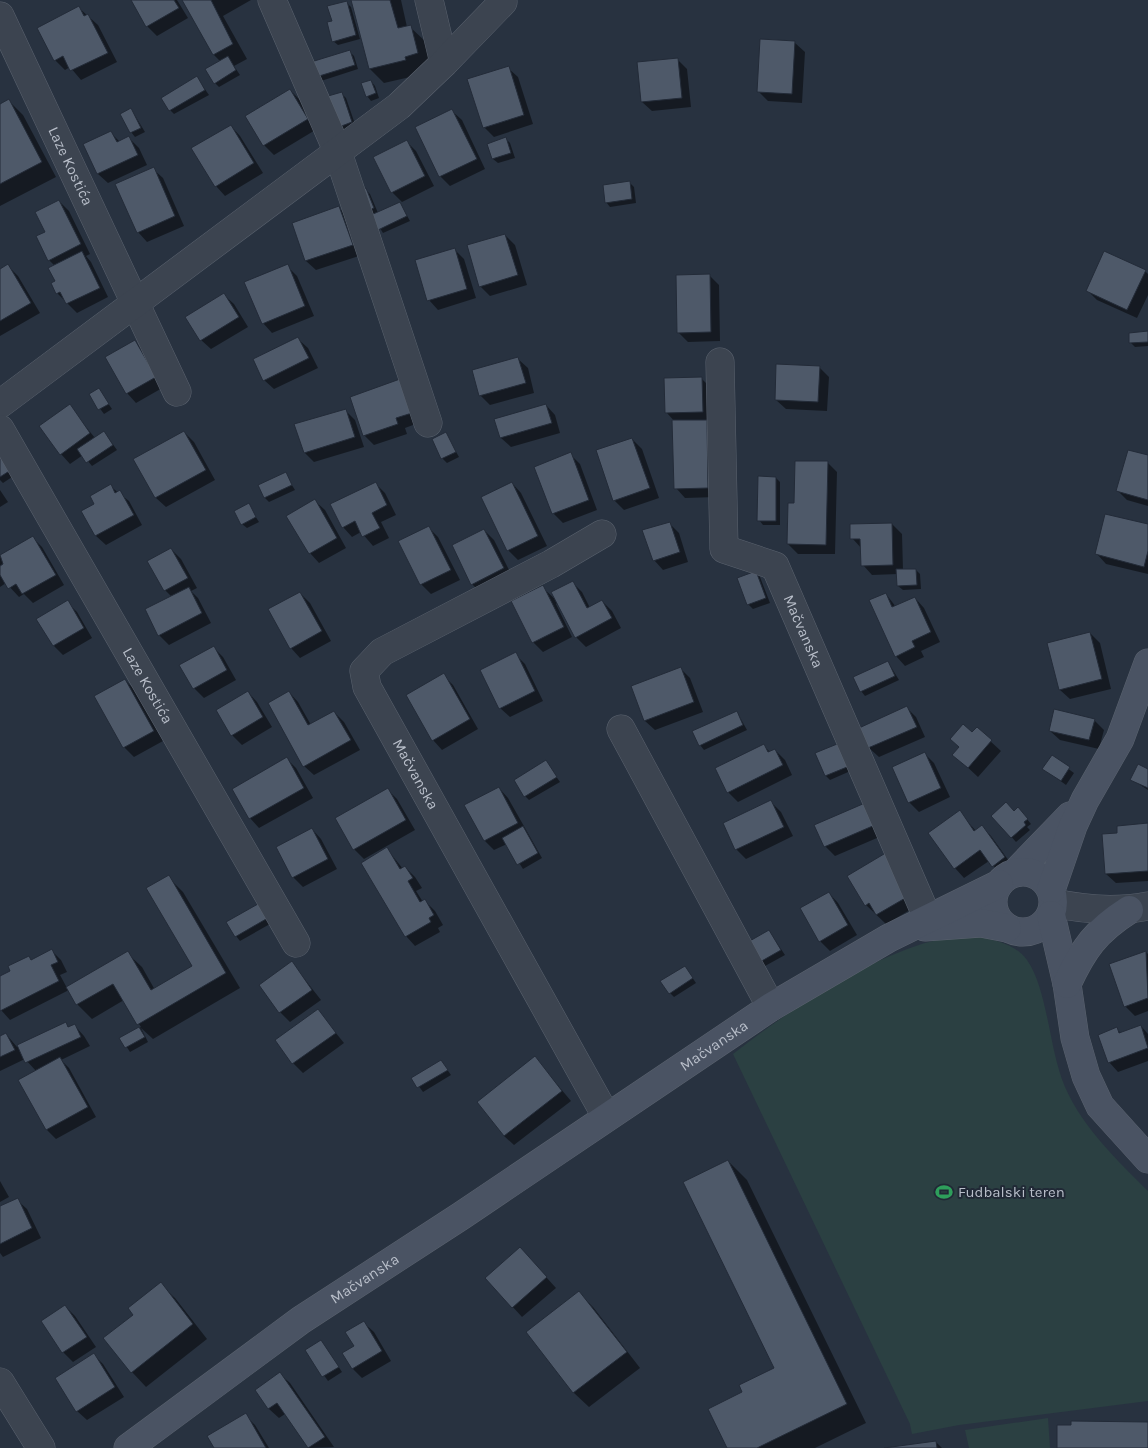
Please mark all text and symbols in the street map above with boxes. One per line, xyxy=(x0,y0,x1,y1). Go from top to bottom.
street label: Laze Kostića xyxy=(44,124,97,208)
street label: Mačvanska xyxy=(780,592,827,671)
street label: Laze Kostića xyxy=(119,644,177,727)
street label: Mačvanska xyxy=(389,736,442,813)
street label: Mačvanska xyxy=(676,1016,751,1075)
sports icon: Fudbalski teren xyxy=(934,1182,954,1202)
place label: Fudbalski teren xyxy=(958,1183,1065,1201)
street label: Mačvanska xyxy=(327,1250,402,1308)

